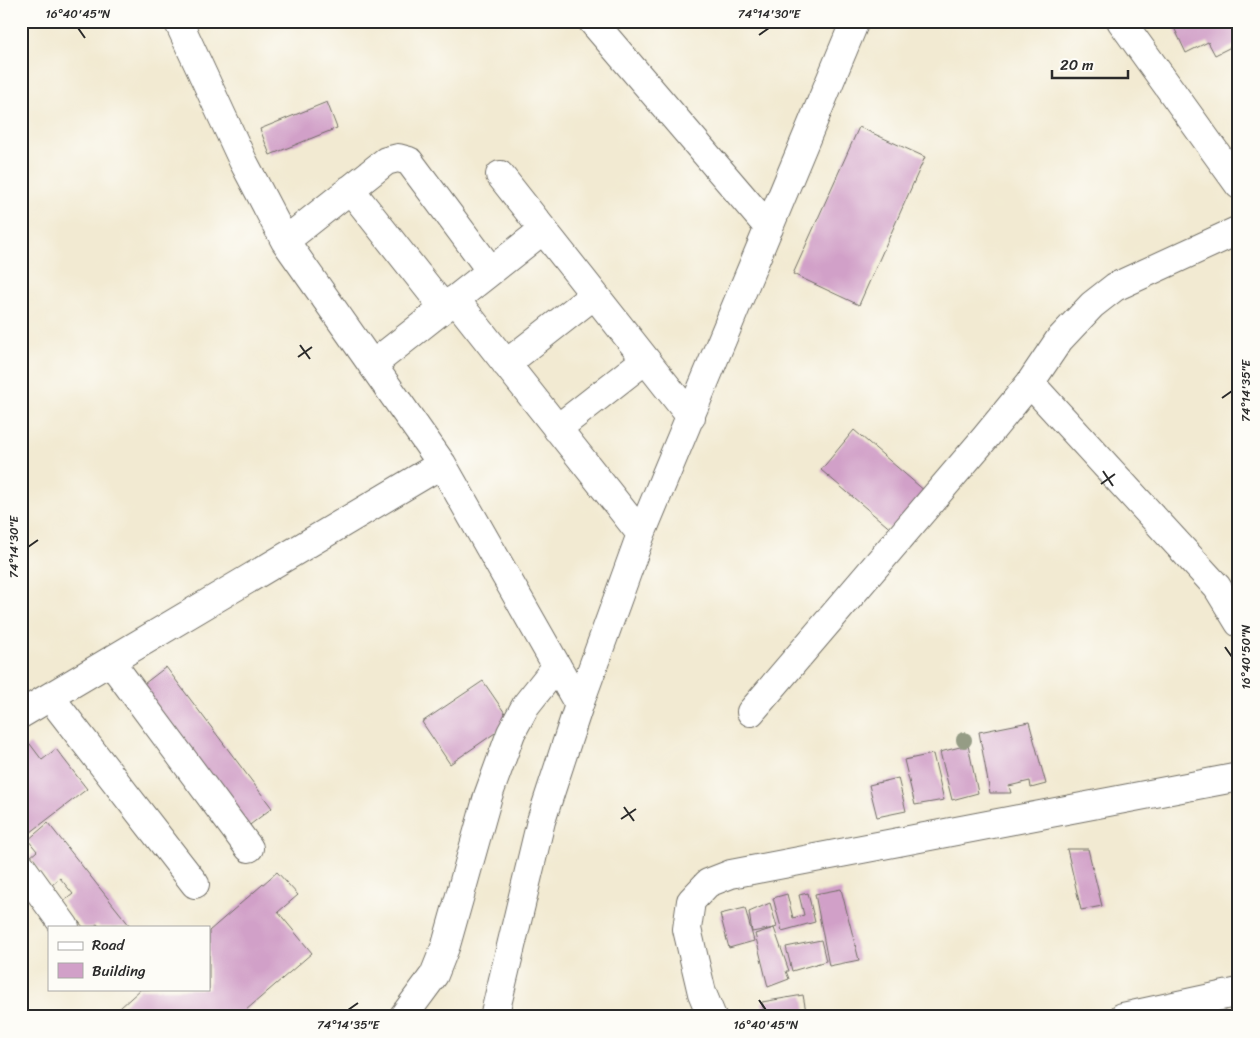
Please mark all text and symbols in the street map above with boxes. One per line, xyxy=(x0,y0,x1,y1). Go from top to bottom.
text: 16°40'45"N xyxy=(46,3,111,25)
text: 74°14'30"E xyxy=(738,3,802,25)
scale bar xyxy=(1052,48,1129,80)
text: 20 m xyxy=(1060,52,1094,78)
text: 74°14'35"E xyxy=(1235,359,1257,422)
text: 74°14'30"E xyxy=(3,514,25,578)
text: 16°40'50"N xyxy=(1235,624,1257,689)
legend xyxy=(48,926,210,990)
text: Road xyxy=(92,932,125,958)
text: Building xyxy=(92,958,146,984)
text: 74°14'35"E xyxy=(317,1014,380,1036)
text: 16°40'45"N xyxy=(734,1014,799,1036)

